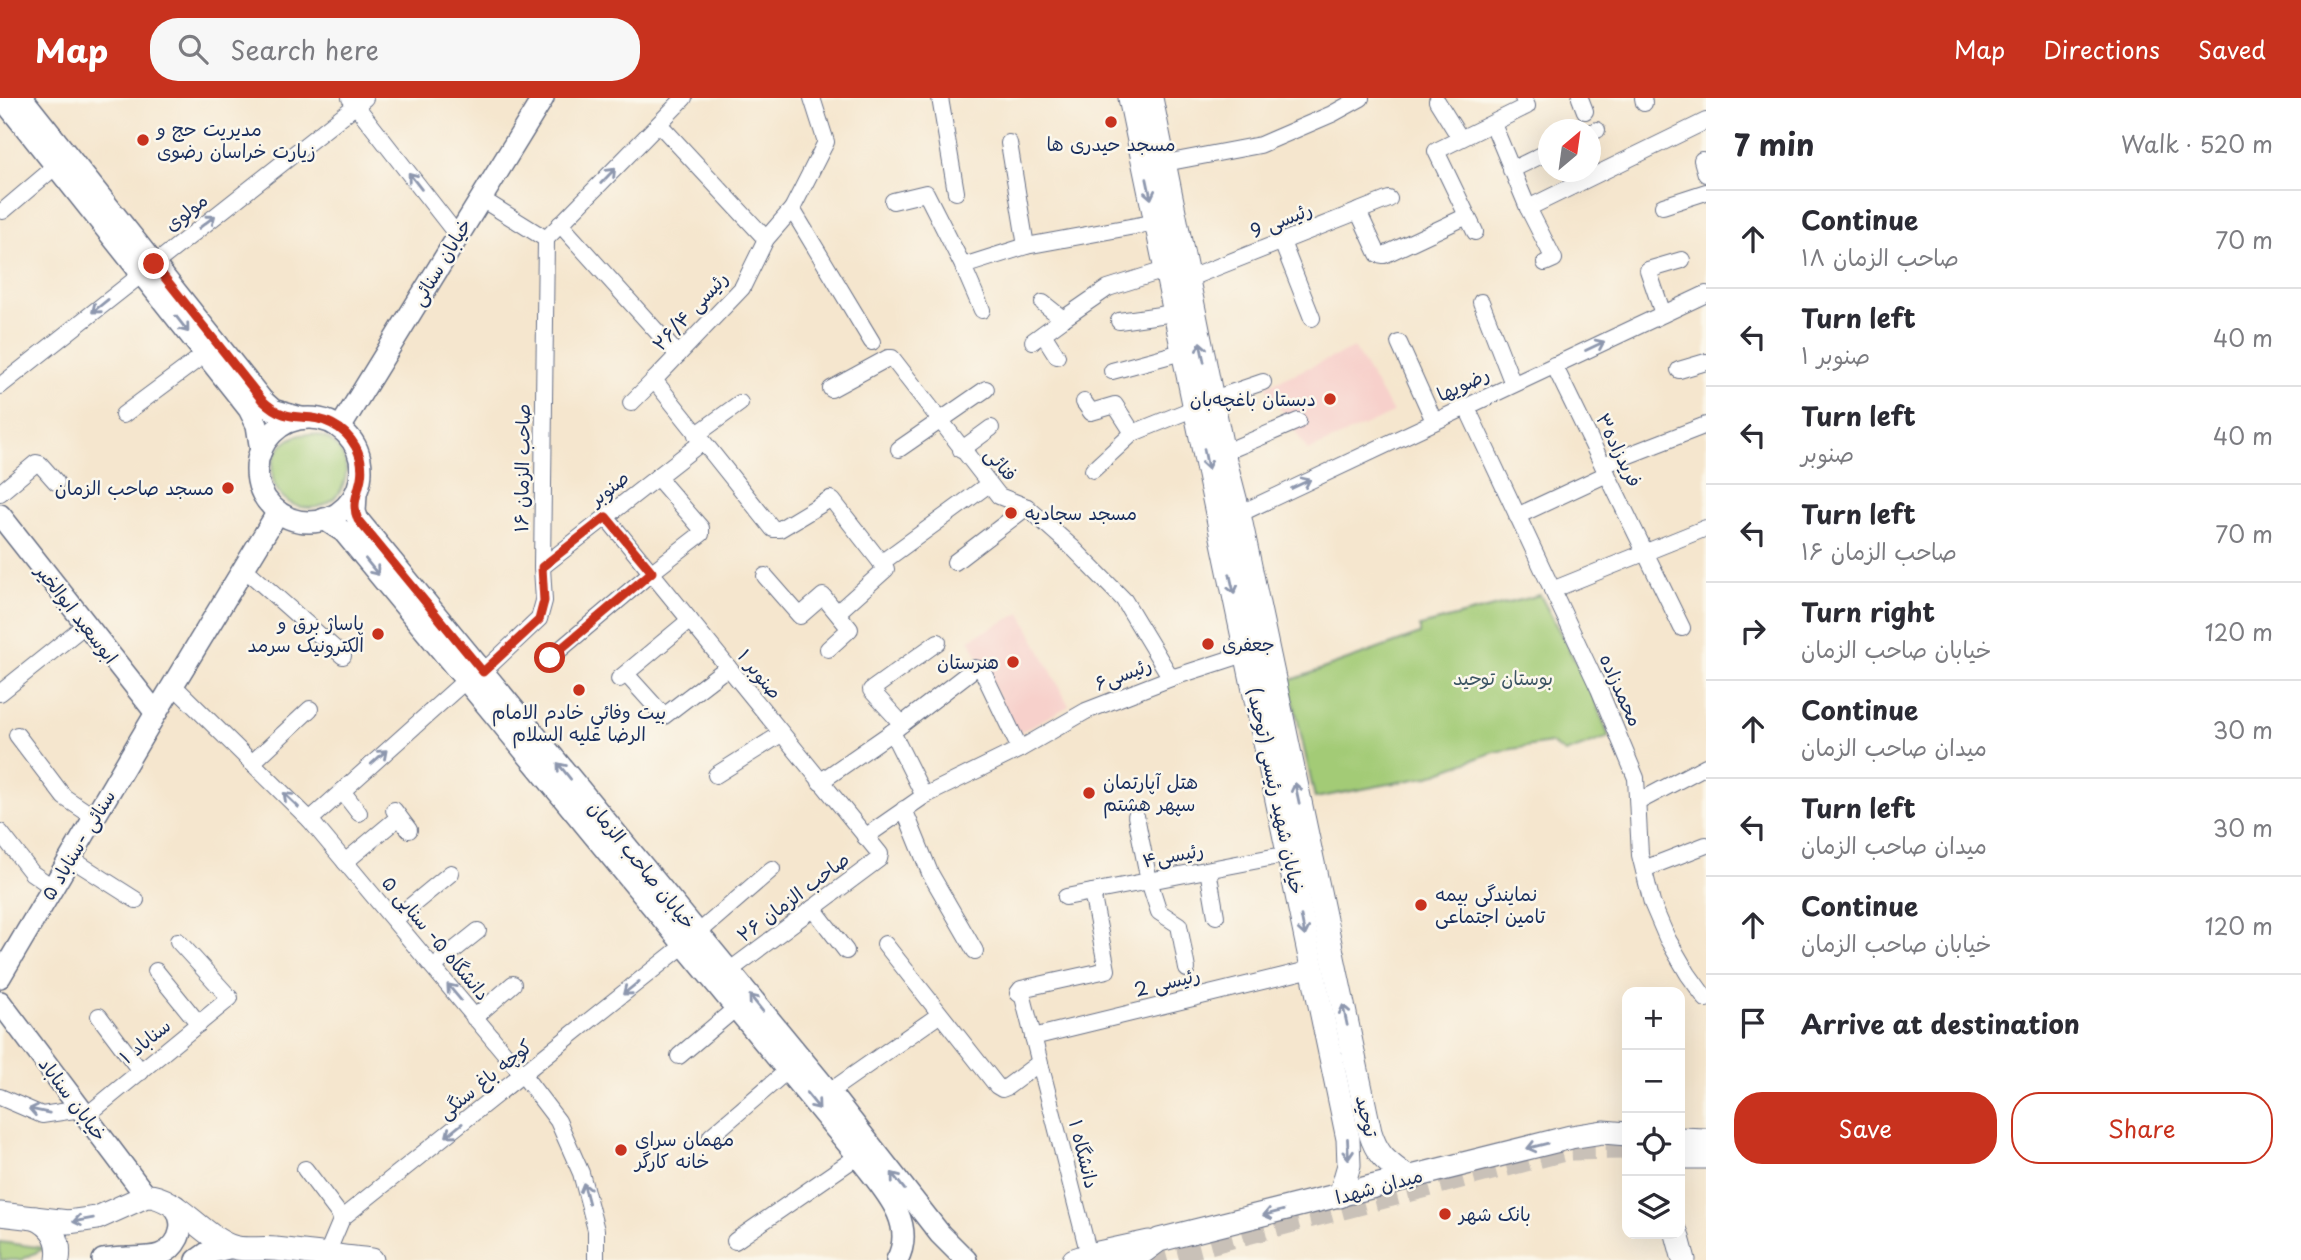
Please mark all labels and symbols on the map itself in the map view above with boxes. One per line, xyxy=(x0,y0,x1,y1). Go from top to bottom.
place label: مدیریت حج و زیارت خراسان رضوی xyxy=(155,114,316,164)
marker: مسجد حیدری ها xyxy=(1103,114,1119,130)
north arrow xyxy=(1538,119,1601,182)
place label: مسجد حیدری ها xyxy=(1046,129,1176,157)
marker: مدیریت حج و زیارت خراسان رضوی xyxy=(135,132,151,148)
one-way arrow xyxy=(599,167,616,184)
one-way arrow xyxy=(408,172,423,191)
one-way arrow xyxy=(1143,177,1157,200)
street label: مولوی xyxy=(158,185,213,237)
street label: رئیسی 9 xyxy=(1245,194,1316,244)
street label: خیابان سنائی xyxy=(403,212,477,310)
one-way arrow xyxy=(198,214,216,229)
route end xyxy=(138,248,169,279)
street label: رئیسی ۲۶/۴ xyxy=(645,264,734,356)
one-way arrow xyxy=(92,299,110,314)
one-way arrow xyxy=(174,315,189,333)
one-way arrow xyxy=(1584,339,1605,352)
one-way arrow xyxy=(1195,341,1209,364)
street label: رضویها xyxy=(1432,359,1493,407)
place label: دبستان باغچه‌بان xyxy=(1190,384,1316,412)
marker: دبستان باغچه‌بان xyxy=(1322,391,1338,407)
street label: صاحب الزمان ۱۶ xyxy=(506,403,536,533)
street label: فریدزاده۳ xyxy=(1590,408,1650,491)
street label: فنائی xyxy=(979,440,1025,487)
one-way arrow xyxy=(1199,447,1213,470)
street label: صنوبر xyxy=(581,463,634,513)
place label: مسجد صاحب الزمان xyxy=(55,473,214,501)
one-way arrow xyxy=(1290,477,1311,490)
marker: مسجد صاحب الزمان xyxy=(220,480,236,496)
place label: مسجد سجادیه xyxy=(1025,498,1137,526)
marker: مسجد سجادیه xyxy=(1003,505,1019,521)
street label: ابوسعید ابوالخیر xyxy=(29,556,126,669)
one-way arrow xyxy=(365,557,380,575)
one-way arrow xyxy=(1226,572,1239,594)
place label: پاساژ برق و الکترونیک سرمد xyxy=(248,608,364,658)
marker: پاساژ برق و الکترونیک سرمد xyxy=(370,626,386,642)
place label: جعفری xyxy=(1222,629,1275,657)
marker: جعفری xyxy=(1200,636,1216,652)
route start xyxy=(534,642,565,673)
street label: صنوبر ۱ xyxy=(732,642,790,704)
place label: هنرستان xyxy=(937,647,999,675)
street label: رئیسی۶ xyxy=(1090,649,1155,697)
street label: محمدزاده xyxy=(1594,649,1650,730)
marker: هنرستان xyxy=(1005,654,1021,670)
park label: بوستان توحید xyxy=(1453,663,1553,691)
marker: بيت وفائي خادم الامام الرضا عليه السلام xyxy=(571,682,587,698)
street label: خیابان شهید رئیسی (توحید) xyxy=(1241,685,1313,897)
place label: بيت وفائي خادم الامام الرضا عليه السلام xyxy=(492,697,666,749)
one-way arrow xyxy=(370,749,388,765)
one-way arrow xyxy=(557,762,572,780)
place label: هتل آپارتمان سپهر هشتم xyxy=(1103,767,1198,819)
one-way arrow xyxy=(1289,782,1303,805)
street label: سنائی -سناباد ۵ xyxy=(33,784,121,905)
marker: هتل آپارتمان سپهر هشتم xyxy=(1081,785,1097,801)
one-way arrow xyxy=(282,792,299,809)
street label: خیابان صاحب الزمان xyxy=(582,794,703,934)
street label: رئیسی۴ xyxy=(1140,834,1206,874)
street label: صاحب الزمان ۲۶ xyxy=(730,844,855,948)
street label: دانشگاه ۵- سنایی ۵ xyxy=(376,869,497,1006)
place label: نمایندگی بیمه تامین اجتماعی xyxy=(1435,879,1546,929)
marker: نمایندگی بیمه تامین اجتماعی xyxy=(1413,897,1429,913)
one-way arrow xyxy=(1297,914,1311,937)
street label: رئیسی 2 xyxy=(1131,959,1203,1003)
one-way arrow xyxy=(623,981,641,996)
one-way arrow xyxy=(446,984,461,1002)
one-way arrow xyxy=(748,994,763,1012)
one-way arrow xyxy=(1337,1004,1351,1027)
street label: سناباد ۱ xyxy=(113,1011,176,1070)
street label: کوچه باغ سنگی xyxy=(431,1032,538,1126)
street label: خیابان سناباد xyxy=(33,1051,115,1146)
one-way arrow xyxy=(805,1092,821,1110)
street label: توحید xyxy=(1350,1092,1386,1140)
one-way arrow xyxy=(29,1104,51,1117)
street label: دانشگاه ۱ xyxy=(1063,1116,1107,1191)
one-way arrow xyxy=(445,1123,463,1138)
place label: مهمان سرای خانه کارگر xyxy=(633,1124,734,1174)
one-way arrow xyxy=(1342,1137,1355,1160)
one-way arrow xyxy=(1526,1140,1548,1153)
marker: مهمان سرای خانه کارگر xyxy=(613,1142,629,1158)
street label: میدان شهدا xyxy=(1332,1160,1426,1210)
one-way arrow xyxy=(890,1172,905,1190)
one-way arrow xyxy=(579,1182,592,1205)
place label: بانک شهر xyxy=(1457,1199,1531,1227)
marker: بانک شهر xyxy=(1437,1206,1453,1222)
one-way arrow xyxy=(1262,1207,1285,1220)
one-way arrow xyxy=(72,1214,95,1227)

